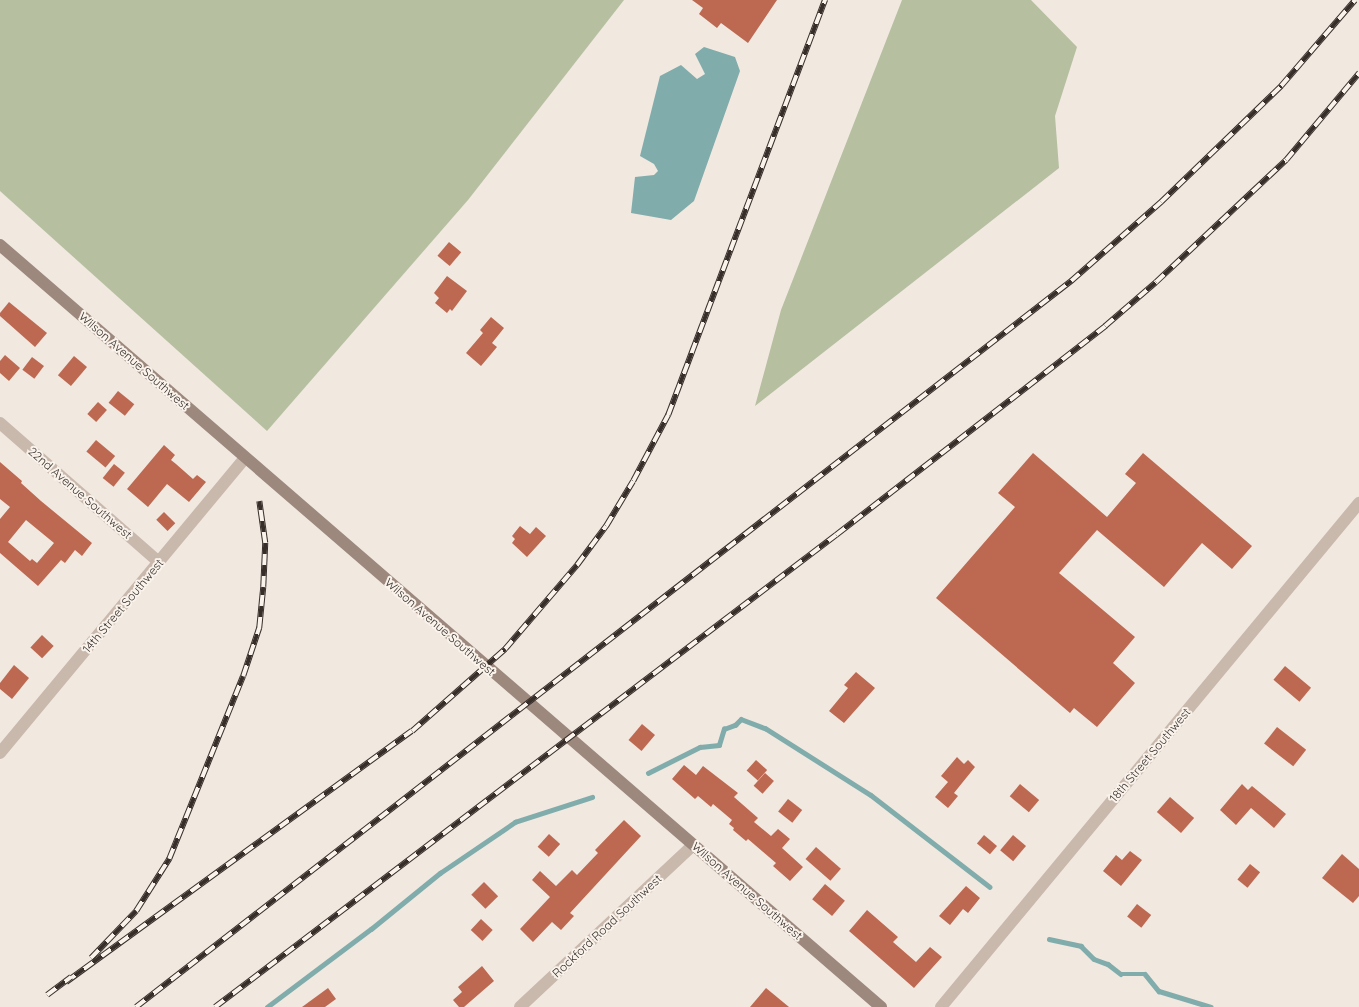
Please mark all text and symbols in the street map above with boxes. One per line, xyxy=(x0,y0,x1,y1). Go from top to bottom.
street label: Wilson Avenue Southwest xyxy=(76,309,192,413)
street label: 22nd Avenue Southwest xyxy=(25,444,135,542)
street label: 14th Street Southwest xyxy=(80,556,166,656)
street label: Wilson Avenue Southwest xyxy=(382,575,498,679)
street label: 18th Street Southwest xyxy=(1106,705,1194,805)
street label: Wilson Avenue Southwest xyxy=(689,839,805,943)
street label: Rockford Road Southwest xyxy=(549,872,665,980)

